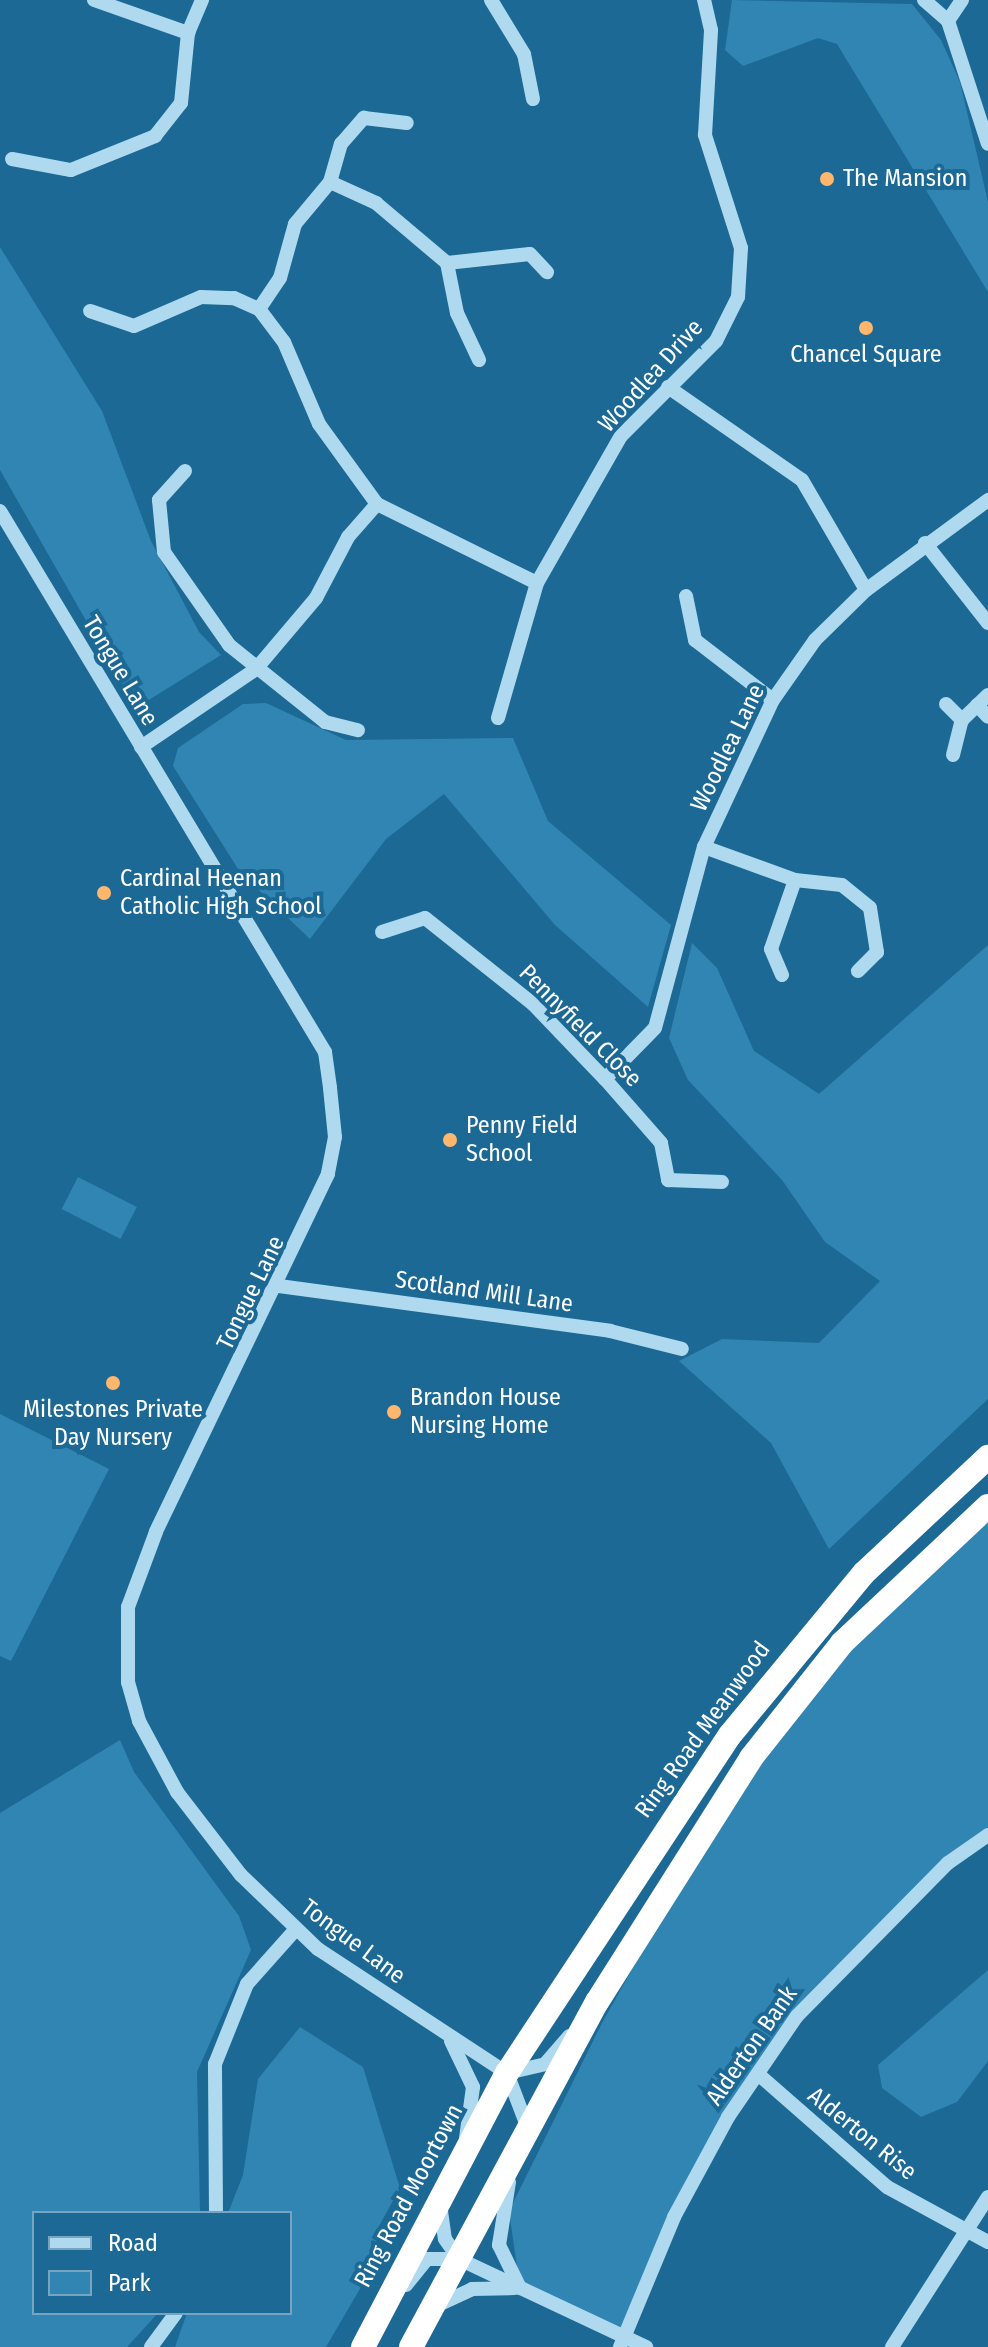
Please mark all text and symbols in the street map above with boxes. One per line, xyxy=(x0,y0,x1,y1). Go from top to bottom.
place label: The Mansion xyxy=(843,165,967,193)
marker: The Mansion xyxy=(818,170,836,188)
street label: Woodlea Drive xyxy=(593,314,709,438)
marker: Chancel Square xyxy=(857,319,875,337)
place label: Chancel Square xyxy=(790,341,942,369)
street label: Tongue Lane xyxy=(76,611,164,731)
street label: Woodlea Lane xyxy=(685,680,771,816)
place label: Cardinal Heenan Catholic High School xyxy=(120,865,322,921)
marker: Cardinal Heenan Catholic High School xyxy=(95,884,113,902)
street label: Pennyfield Close xyxy=(513,959,647,1093)
place label: Penny Field School xyxy=(466,1112,578,1168)
marker: Penny Field School xyxy=(441,1131,459,1149)
street label: Tongue Lane xyxy=(211,1231,291,1355)
street label: Scotland Mill Lane xyxy=(393,1265,575,1319)
marker: Milestones Private Day Nursery xyxy=(104,1374,122,1392)
place label: Brandon House Nursing Home xyxy=(410,1384,561,1440)
place label: Milestones Private Day Nursery xyxy=(23,1396,203,1452)
marker: Brandon House Nursing Home xyxy=(385,1403,403,1421)
street label: Ring Road Meanwood xyxy=(629,1636,777,1824)
street label: Tongue Lane xyxy=(295,1894,411,1990)
street label: Alderton Bank xyxy=(700,1981,804,2111)
street label: Alderton Rise xyxy=(802,2081,922,2187)
street label: Ring Road Moortown xyxy=(349,2100,469,2292)
legend xyxy=(32,2211,292,2315)
text: Road xyxy=(108,2229,158,2257)
text: Park xyxy=(108,2269,151,2297)

